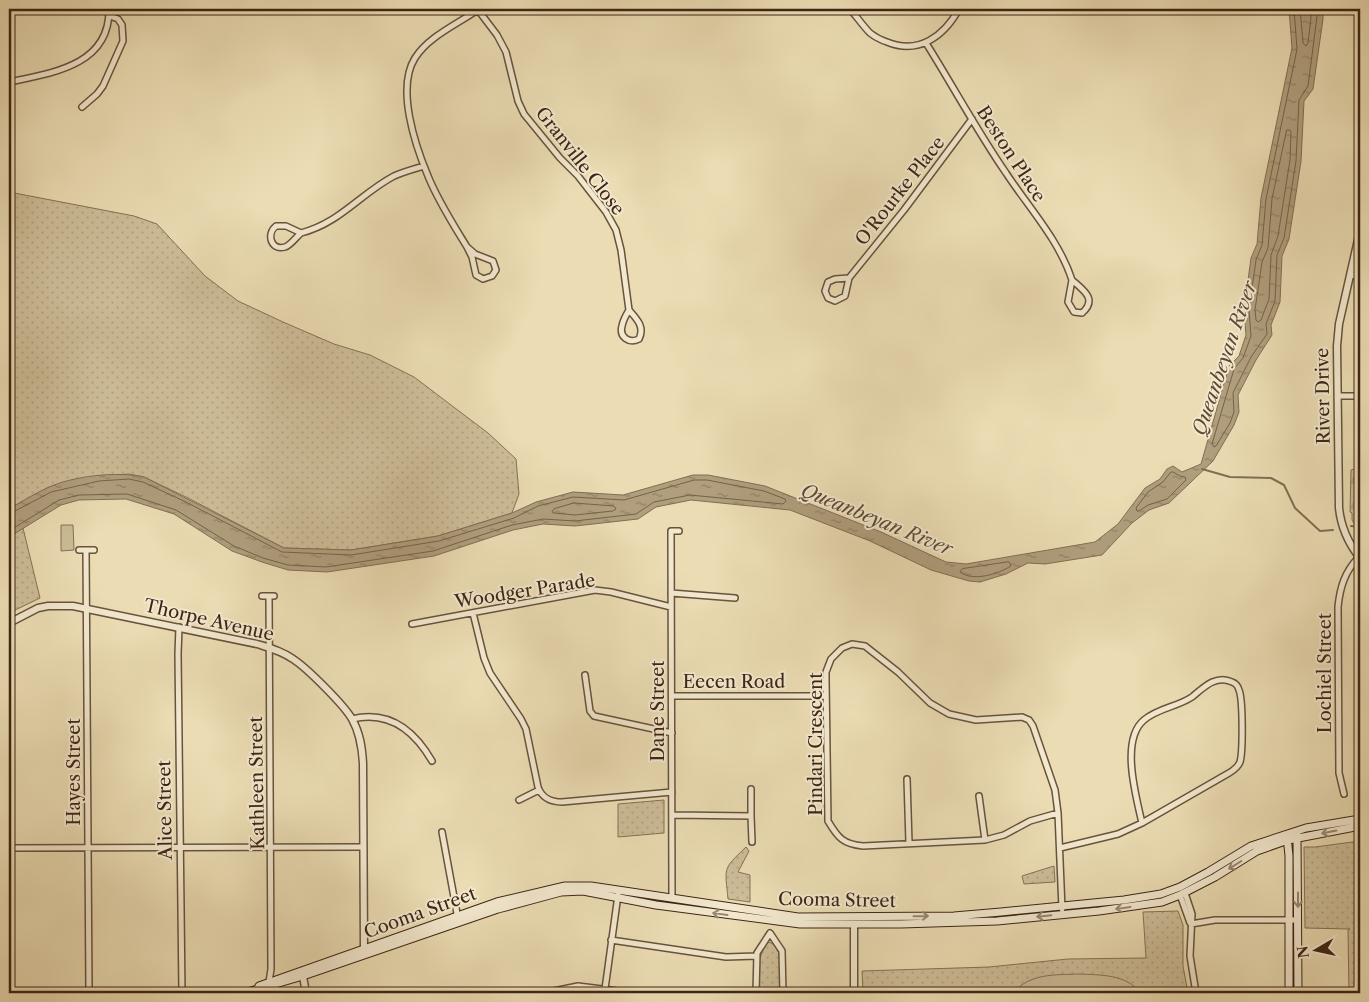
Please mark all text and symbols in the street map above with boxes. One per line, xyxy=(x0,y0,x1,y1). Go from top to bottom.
street label: Beston Place xyxy=(972,102,1050,206)
street label: Granville Close xyxy=(531,103,629,219)
street label: O'Rourke Place xyxy=(851,132,949,250)
water label: Queanbeyan River xyxy=(1187,277,1262,438)
street label: River Drive xyxy=(1311,348,1335,444)
water label: Queanbeyan River xyxy=(798,479,957,561)
street label: Woodger Parade xyxy=(452,569,597,613)
street label: Thorpe Avenue xyxy=(142,594,276,646)
street label: Lochiel Street xyxy=(1314,612,1336,733)
street label: Dane Street xyxy=(647,660,669,762)
street label: Eecen Road xyxy=(683,671,785,693)
street label: Pindari Crescent xyxy=(805,672,827,816)
street label: Kathleen Street xyxy=(245,715,269,850)
street label: Hayes Street xyxy=(63,718,85,826)
street label: Alice Street xyxy=(153,759,177,861)
one-way arrow xyxy=(1321,828,1337,837)
one-way arrow xyxy=(1228,859,1242,870)
street label: Cooma Street xyxy=(361,882,480,943)
street label: Cooma Street xyxy=(778,888,897,912)
one-way arrow xyxy=(1293,892,1303,908)
one-way arrow xyxy=(1115,903,1131,913)
one-way arrow xyxy=(713,909,729,919)
one-way arrow xyxy=(912,911,928,921)
one-way arrow xyxy=(1036,911,1052,921)
north arrow xyxy=(1292,924,1342,974)
text: N xyxy=(1293,945,1313,959)

